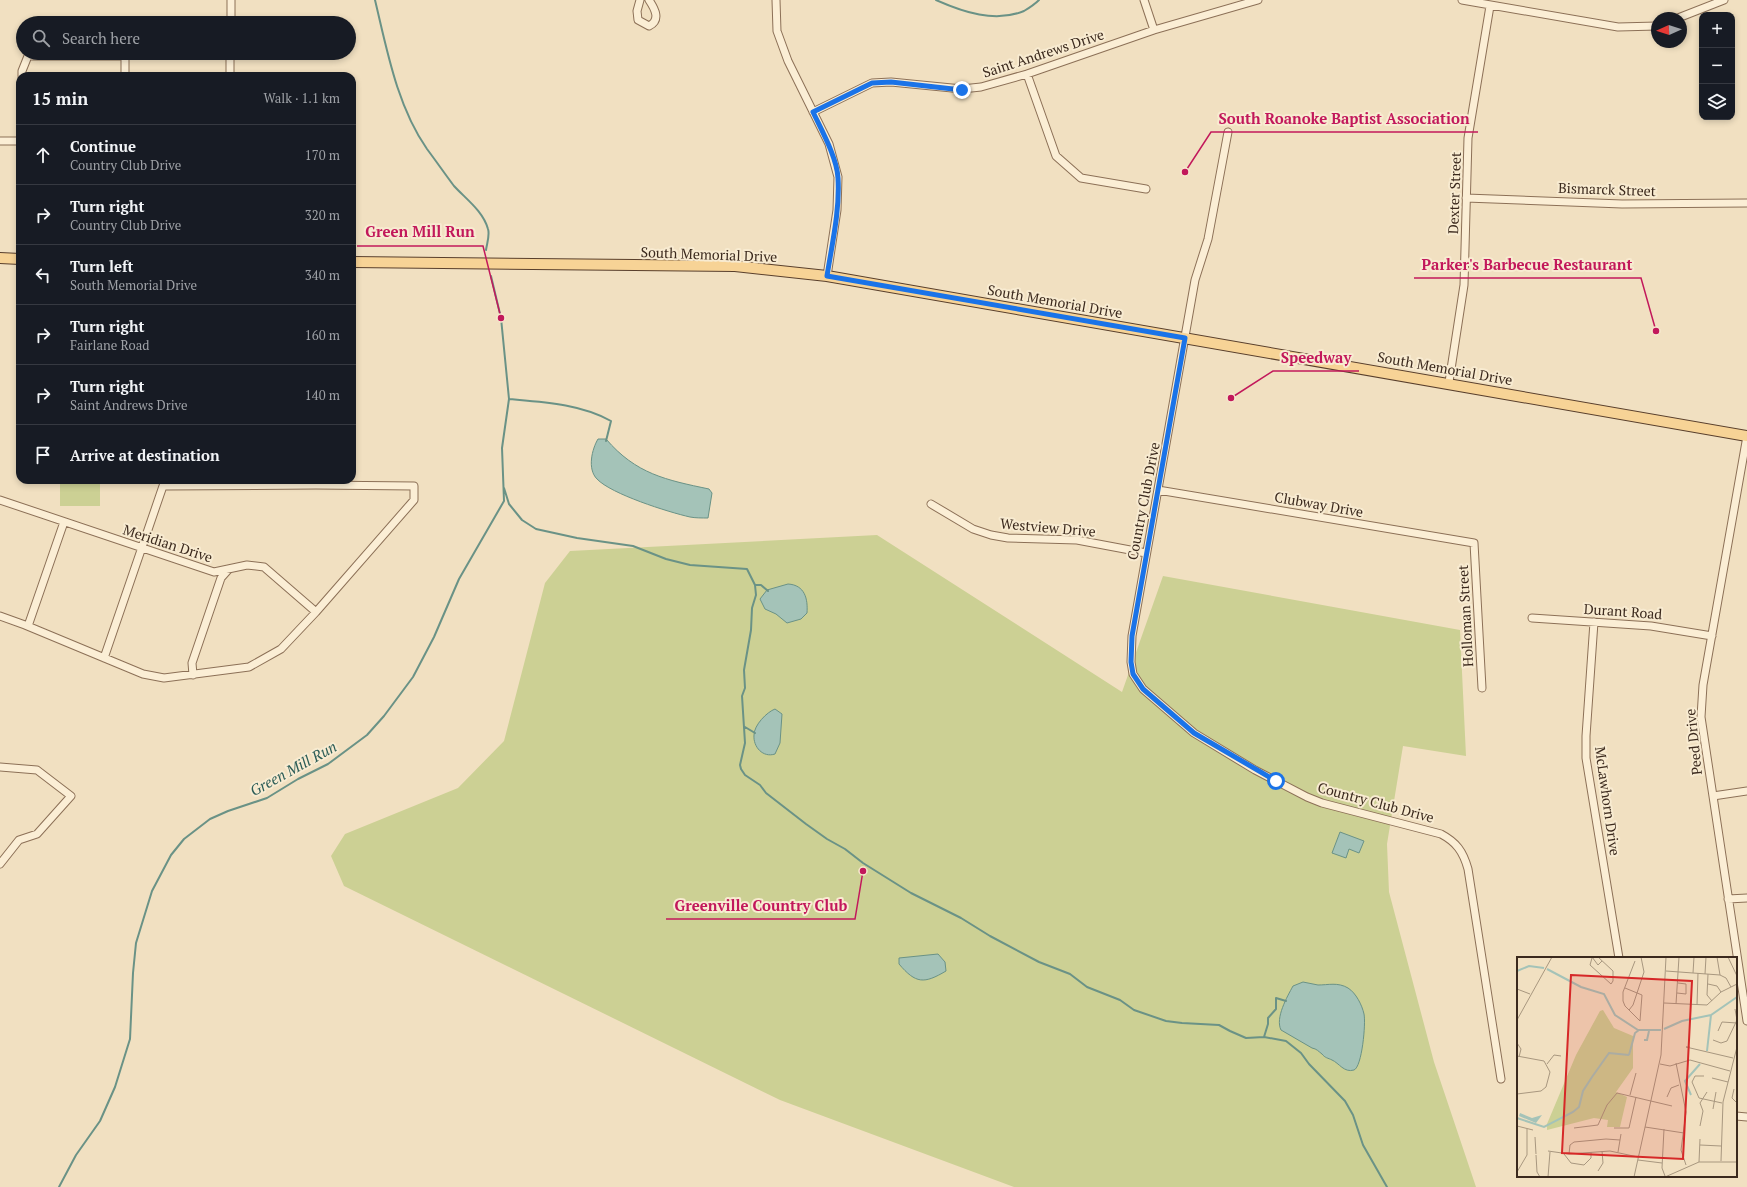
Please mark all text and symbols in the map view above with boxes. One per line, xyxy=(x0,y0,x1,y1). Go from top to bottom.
north arrow xyxy=(1651,12,1687,48)
map controls xyxy=(1699,12,1735,120)
button: + xyxy=(1699,12,1735,48)
search box xyxy=(16,16,356,60)
street label: Saint Andrews Drive xyxy=(980,24,1106,82)
icon: search xyxy=(30,27,52,49)
text: Search here xyxy=(62,28,140,48)
button: − xyxy=(1699,48,1735,84)
route end xyxy=(953,81,971,99)
button: layers xyxy=(1699,84,1735,120)
text: 15 min xyxy=(32,87,88,110)
text: Walk · 1.1 km xyxy=(264,89,340,107)
callout: South Roanoke Baptist Association xyxy=(1211,105,1478,132)
text: South Roanoke Baptist Association xyxy=(1218,108,1470,128)
text: Continue xyxy=(70,136,136,156)
icon: ahead xyxy=(32,144,54,166)
text: 170 m xyxy=(305,146,340,164)
street label: Dexter Street xyxy=(1443,151,1465,234)
text: Country Club Drive xyxy=(70,156,181,174)
street label: Bismarck Street xyxy=(1558,178,1657,200)
text: Turn right xyxy=(70,196,145,216)
icon: right xyxy=(32,204,54,226)
text: 320 m xyxy=(305,206,340,224)
text: Country Club Drive xyxy=(70,216,181,234)
callout: Green Mill Run xyxy=(357,219,483,246)
text: Green Mill Run xyxy=(365,221,475,241)
street label: South Memorial Drive xyxy=(640,242,778,266)
callout: Parker's Barbecue Restaurant xyxy=(1414,251,1641,278)
text: Parker's Barbecue Restaurant xyxy=(1422,254,1632,274)
text: Turn left xyxy=(70,256,134,276)
icon: left xyxy=(32,264,54,286)
text: 340 m xyxy=(305,266,340,284)
text: South Memorial Drive xyxy=(70,276,197,294)
street label: South Memorial Drive xyxy=(986,280,1124,322)
text: Turn right xyxy=(70,316,145,336)
icon: right xyxy=(32,324,54,346)
text: 160 m xyxy=(305,326,340,344)
text: Fairlane Road xyxy=(70,336,149,354)
callout: Speedway xyxy=(1273,344,1359,371)
text: Speedway xyxy=(1281,347,1352,367)
street label: South Memorial Drive xyxy=(1376,347,1514,389)
text: Turn right xyxy=(70,376,145,396)
icon: right xyxy=(32,384,54,406)
text: 140 m xyxy=(305,386,340,404)
text: Saint Andrews Drive xyxy=(70,396,188,414)
street label: Country Club Drive xyxy=(1122,440,1164,562)
icon: arrive xyxy=(32,444,54,466)
text: Arrive at destination xyxy=(70,445,220,465)
street label: Clubway Drive xyxy=(1273,487,1365,521)
street label: Westview Drive xyxy=(999,513,1097,541)
street label: Meridian Drive xyxy=(121,520,215,566)
street label: Holloman Street xyxy=(1453,564,1477,668)
street label: Durant Road xyxy=(1583,599,1663,623)
street label: Peed Drive xyxy=(1680,708,1706,776)
water label: Green Mill Run xyxy=(246,736,340,800)
street label: McLawhorn Drive xyxy=(1591,745,1625,857)
route start xyxy=(1267,772,1285,790)
street label: Country Club Drive xyxy=(1316,777,1436,827)
callout: Greenville Country Club xyxy=(666,892,855,919)
text: Greenville Country Club xyxy=(675,895,848,915)
inset map xyxy=(1517,957,1737,1177)

